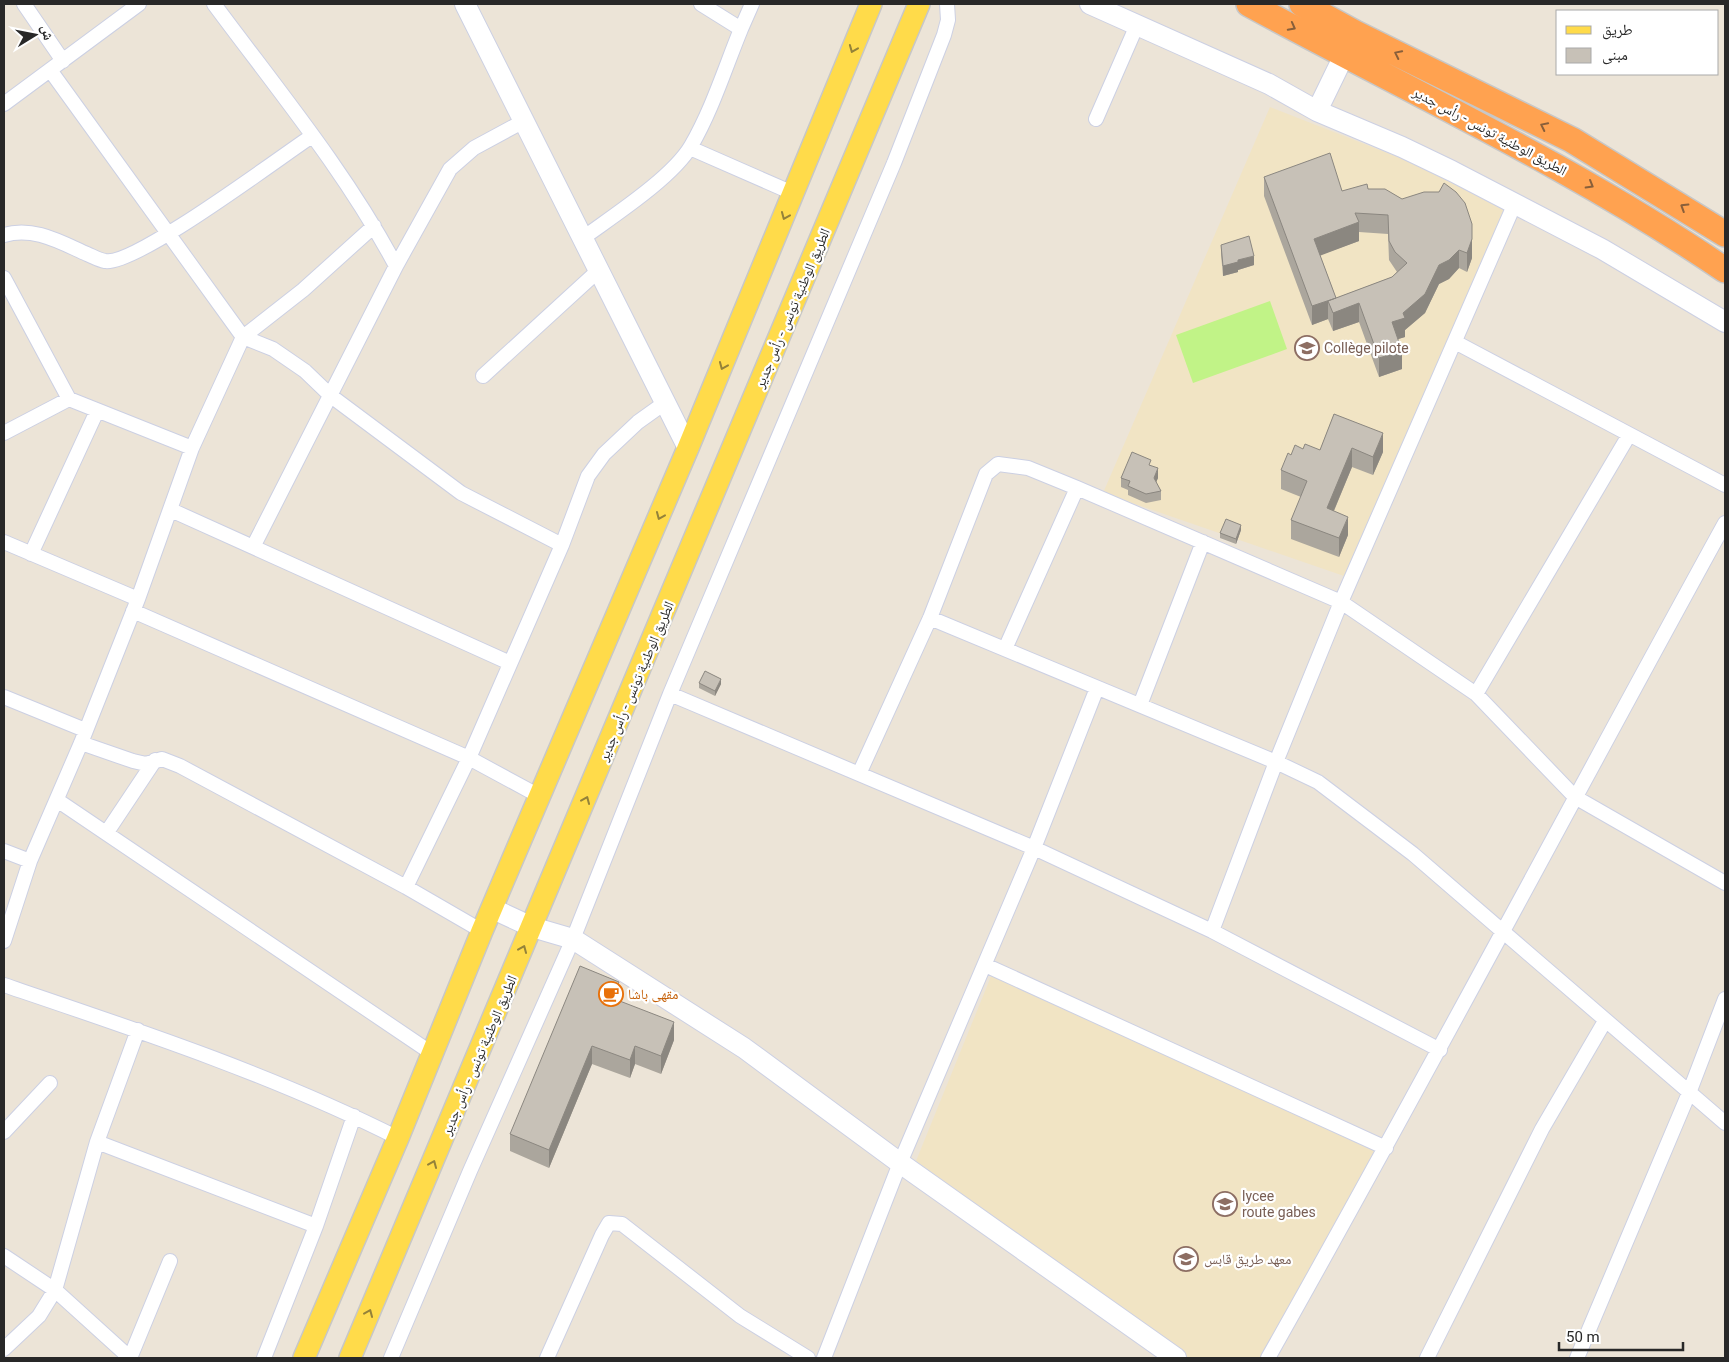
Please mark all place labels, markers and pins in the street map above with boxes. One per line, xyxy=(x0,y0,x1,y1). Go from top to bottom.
school or university icon: Collège pilote xyxy=(1294,335,1320,361)
place label: Collège pilote xyxy=(1324,340,1409,356)
cafe icon: مقهى باشا xyxy=(598,981,624,1007)
place label: مقهى باشا xyxy=(628,986,678,1003)
place label: lycee route gabes xyxy=(1242,1188,1316,1220)
school or university icon: lycee route gabes xyxy=(1212,1191,1238,1217)
school or university icon: معهد طريق قابس xyxy=(1173,1246,1199,1272)
place label: معهد طريق قابس xyxy=(1204,1251,1291,1269)

